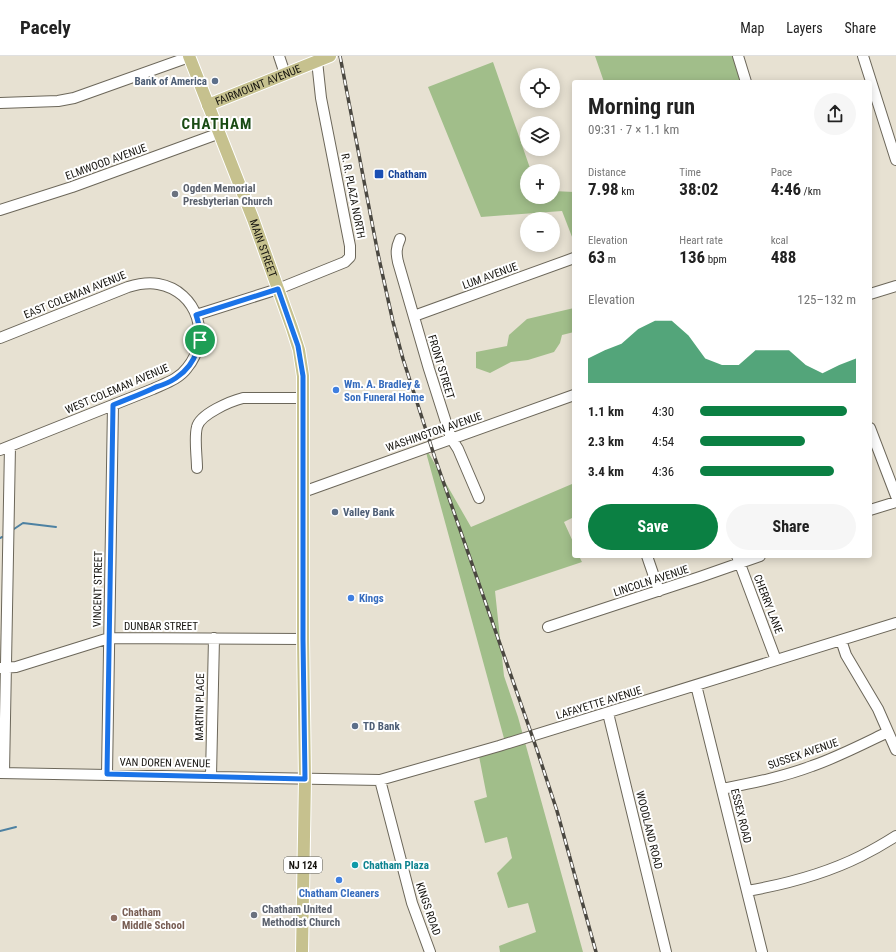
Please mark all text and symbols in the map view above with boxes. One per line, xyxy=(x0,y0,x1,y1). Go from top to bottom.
text: Pacely xyxy=(20,16,71,39)
text: Map xyxy=(740,20,764,36)
text: Layers xyxy=(786,20,823,36)
text: Share xyxy=(845,20,876,36)
street label: FAIRMOUNT AVENUE xyxy=(213,62,303,108)
map controls xyxy=(520,68,560,252)
button: locate xyxy=(520,68,560,108)
place label: Bank of America xyxy=(134,75,207,88)
marker: Bank of America xyxy=(210,76,220,86)
button: share xyxy=(814,93,856,135)
text: Morning run xyxy=(588,94,695,119)
district label: CHATHAM xyxy=(182,115,252,133)
button: layers xyxy=(520,116,560,156)
text: 09:31 · 7 × 1.1 km xyxy=(588,122,679,137)
street label: ELMWOOD AVENUE xyxy=(64,141,149,183)
street label: R. R. PLAZA NORTH xyxy=(338,152,368,240)
button: + xyxy=(520,164,560,204)
text: Distance xyxy=(588,166,626,179)
text: Time xyxy=(679,166,701,179)
text: Pace xyxy=(771,166,792,179)
marker: Chatham xyxy=(373,168,385,180)
place label: Chatham xyxy=(388,168,427,181)
text: 7.98 xyxy=(588,179,619,199)
text: 38:02 xyxy=(679,179,718,199)
text: 4:46 xyxy=(771,179,801,199)
place label: Ogden Memorial Presbyterian Church xyxy=(183,182,273,208)
text: km xyxy=(619,185,634,198)
text: /km xyxy=(801,185,821,198)
marker: Ogden Memorial Presbyterian Church xyxy=(170,189,180,199)
button: − xyxy=(520,212,560,252)
street label: MAIN STREET xyxy=(247,217,280,279)
text: Elevation xyxy=(588,234,628,247)
text: Heart rate xyxy=(679,234,723,247)
text: kcal xyxy=(771,234,788,247)
text: 63 xyxy=(588,247,605,267)
text: 136 xyxy=(679,247,705,267)
text: 488 xyxy=(771,247,796,267)
text: m xyxy=(605,253,616,266)
text: bpm xyxy=(705,253,727,266)
street label: LUM AVENUE xyxy=(461,260,520,292)
street label: EAST COLEMAN AVENUE xyxy=(22,268,129,321)
text: Elevation xyxy=(588,292,635,307)
text: 125–132 m xyxy=(797,292,856,307)
pin xyxy=(183,323,217,357)
icon: arrive xyxy=(189,329,211,351)
street label: FRONT STREET xyxy=(425,333,457,401)
street label: WEST COLEMAN AVENUE xyxy=(63,361,171,417)
place label: Wm. A. Bradley & Son Funeral Home xyxy=(344,378,424,404)
marker: Wm. A. Bradley & Son Funeral Home xyxy=(331,385,341,395)
text: 1.1 km xyxy=(588,404,624,419)
text: 4:30 xyxy=(652,404,674,419)
street label: WASHINGTON AVENUE xyxy=(384,409,484,455)
text: 2.3 km xyxy=(588,434,624,449)
text: 4:54 xyxy=(652,434,674,449)
text: 3.4 km xyxy=(588,464,624,479)
text: 4:36 xyxy=(652,464,674,479)
button: Save xyxy=(588,504,718,550)
button: Share xyxy=(726,504,856,550)
place label: Valley Bank xyxy=(343,506,395,519)
marker: Valley Bank xyxy=(330,507,340,517)
street label: VINCENT STREET xyxy=(91,551,105,627)
street label: LINCOLN AVENUE xyxy=(612,563,691,599)
street label: CHERRY LANE xyxy=(751,573,785,636)
place label: Kings xyxy=(359,592,384,605)
marker: Kings xyxy=(346,593,356,603)
street label: DUNBAR STREET xyxy=(124,620,198,633)
street label: MARTIN PLACE xyxy=(193,673,207,741)
street label: LAFAYETTE AVENUE xyxy=(555,684,644,722)
place label: TD Bank xyxy=(363,720,400,733)
marker: TD Bank xyxy=(350,721,360,731)
street label: SUSSEX AVENUE xyxy=(766,736,840,772)
street label: VAN DOREN AVENUE xyxy=(119,756,211,770)
street label: ESSEX ROAD xyxy=(728,787,754,845)
street label: WOODLAND ROAD xyxy=(633,790,665,870)
road number: NJ 124 xyxy=(284,857,322,873)
place label: Chatham Plaza xyxy=(363,859,429,872)
marker: Chatham Plaza xyxy=(350,860,360,870)
marker: Chatham Cleaners xyxy=(334,875,344,885)
street label: KINGS ROAD xyxy=(413,881,443,937)
place label: Chatham Cleaners xyxy=(299,887,379,900)
place label: Chatham United Methodist Church xyxy=(262,903,340,929)
place label: Chatham Middle School xyxy=(122,906,185,932)
marker: Chatham United Methodist Church xyxy=(249,910,259,920)
marker: Chatham Middle School xyxy=(109,913,119,923)

